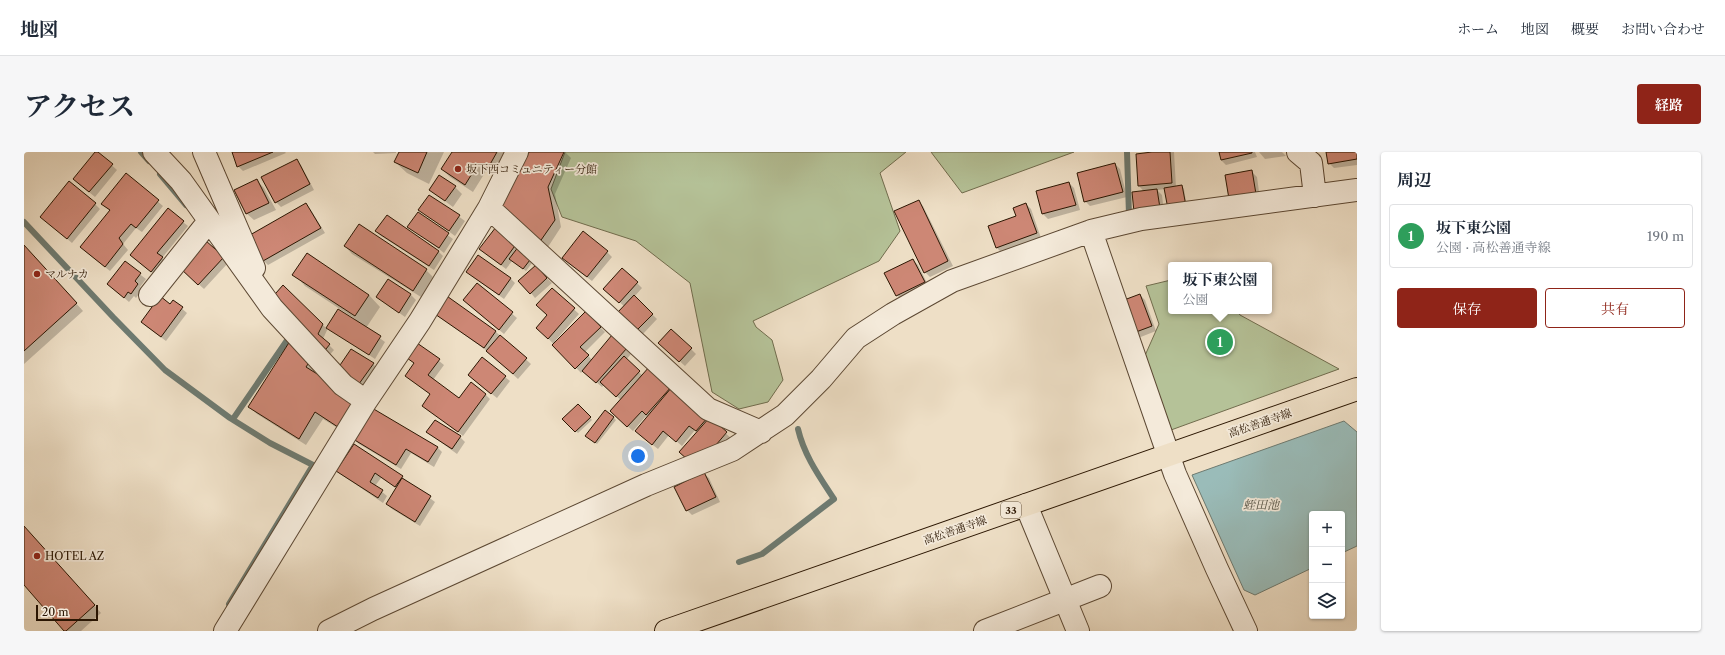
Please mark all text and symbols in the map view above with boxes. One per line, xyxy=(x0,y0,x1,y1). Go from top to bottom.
text: 地図 xyxy=(20,18,58,41)
text: ホーム xyxy=(1457,20,1499,38)
text: 地図 xyxy=(1521,20,1549,38)
text: 概要 xyxy=(1571,20,1599,38)
text: お問い合わせ xyxy=(1621,20,1705,38)
button: 経路 xyxy=(1637,84,1701,124)
text: アクセス xyxy=(24,89,135,123)
place label: 坂下西コミュニティー分館 xyxy=(466,162,597,176)
marker: 坂下西コミュニティー分館 xyxy=(453,164,463,174)
text: 周辺 xyxy=(1397,170,1431,190)
text: 坂下東公園 xyxy=(1436,218,1511,237)
text: 1 xyxy=(1408,228,1414,244)
text: 190 m xyxy=(1647,228,1684,244)
text: 公園 · 高松善通寺線 xyxy=(1436,239,1551,255)
popup xyxy=(1168,262,1272,314)
place label: マルナカ xyxy=(45,267,89,281)
marker: マルナカ xyxy=(32,269,42,279)
text: 坂下東公園 xyxy=(1182,270,1258,289)
button: 保存 xyxy=(1397,288,1537,328)
button: 共有 xyxy=(1545,288,1685,328)
text: 公園 xyxy=(1182,291,1209,307)
pin: 1 xyxy=(1207,327,1233,357)
street label: 高松善通寺線 xyxy=(1227,406,1293,440)
your location xyxy=(628,446,648,466)
water label: 蛭田池 xyxy=(1243,497,1281,512)
road number: 33 xyxy=(1001,502,1021,518)
map controls xyxy=(1309,511,1345,619)
button: + xyxy=(1309,511,1345,547)
street label: 高松善通寺線 xyxy=(922,513,988,547)
button: − xyxy=(1309,547,1345,583)
place label: HOTEL AZ xyxy=(45,549,104,563)
marker: HOTEL AZ xyxy=(32,551,42,561)
button: layers xyxy=(1309,583,1345,619)
scale bar xyxy=(36,603,98,622)
text: 20 m xyxy=(42,605,68,619)

